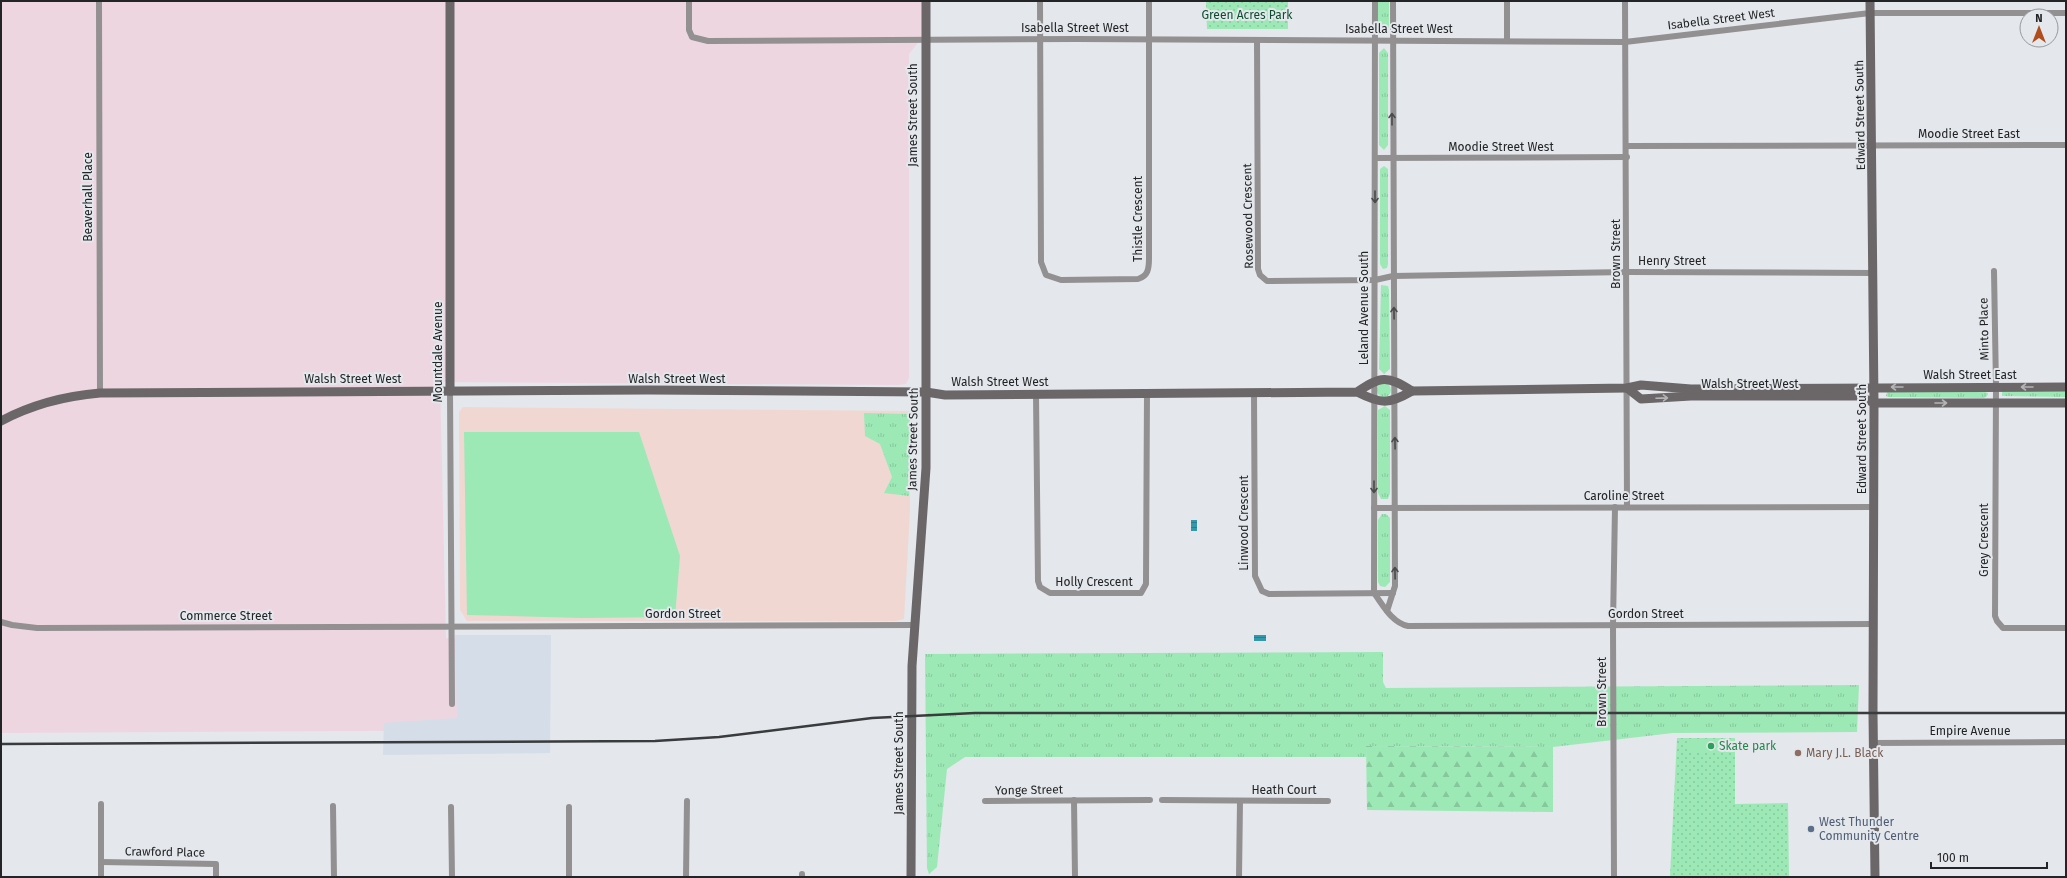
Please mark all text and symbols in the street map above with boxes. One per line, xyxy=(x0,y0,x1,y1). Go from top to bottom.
street label: Isabella Street West xyxy=(1667,5,1776,33)
park label: Green Acres Park xyxy=(1202,8,1293,22)
north arrow xyxy=(2019,8,2059,48)
text: N xyxy=(2035,12,2043,25)
street label: Isabella Street West xyxy=(1021,21,1130,35)
street label: Isabella Street West xyxy=(1345,22,1454,36)
street label: Edward Street South xyxy=(1852,60,1868,170)
street label: James Street South xyxy=(906,63,920,167)
one-way arrow xyxy=(1389,113,1396,126)
street label: Moodie Street East xyxy=(1918,127,2021,141)
street label: Moodie Street West xyxy=(1448,140,1554,154)
street label: Beaverhall Place xyxy=(81,152,95,242)
street label: Rosewood Crescent xyxy=(1240,162,1256,269)
street label: Thistle Crescent xyxy=(1131,175,1145,262)
one-way arrow xyxy=(1371,190,1379,203)
street label: Brown Street xyxy=(1609,218,1623,289)
street label: Leland Avenue South xyxy=(1357,251,1371,365)
street label: Henry Street xyxy=(1638,254,1707,268)
street label: Minto Place xyxy=(1976,297,1992,361)
street label: Mountdale Avenue xyxy=(431,301,445,403)
one-way arrow xyxy=(1390,307,1398,320)
street label: Walsh Street East xyxy=(1923,368,2017,382)
street label: Walsh Street West xyxy=(304,372,402,386)
street label: Walsh Street West xyxy=(628,372,726,386)
street label: Walsh Street West xyxy=(951,375,1049,389)
street label: Walsh Street West xyxy=(1701,377,1799,391)
one-way arrow xyxy=(1891,383,1904,391)
one-way arrow xyxy=(2021,383,2034,391)
street label: Edward Street South xyxy=(1855,384,1869,494)
street label: James Street South xyxy=(905,387,921,491)
one-way arrow xyxy=(1655,395,1668,402)
one-way arrow xyxy=(1934,399,1947,407)
one-way arrow xyxy=(1391,437,1399,450)
street label: Linwood Crescent xyxy=(1237,474,1251,571)
one-way arrow xyxy=(1370,480,1378,493)
street label: Caroline Street xyxy=(1584,489,1665,503)
street label: Grey Crescent xyxy=(1977,502,1991,577)
one-way arrow xyxy=(1391,567,1399,580)
street label: Holly Crescent xyxy=(1055,575,1133,589)
street label: Gordon Street xyxy=(645,607,722,621)
street label: Gordon Street xyxy=(1608,607,1685,621)
street label: Commerce Street xyxy=(180,609,273,623)
street label: Brown Street xyxy=(1595,656,1609,727)
street label: James Street South xyxy=(892,711,906,815)
street label: Empire Avenue xyxy=(1930,724,2010,738)
place label: Skate park xyxy=(1719,739,1777,753)
marker: Skate park xyxy=(1706,741,1716,751)
place label: Mary J.L. Black xyxy=(1806,746,1884,760)
marker: Mary J.L. Black xyxy=(1793,748,1803,758)
street label: Yonge Street xyxy=(995,782,1064,798)
street label: Heath Court xyxy=(1251,783,1317,797)
place label: West Thunder Community Centre xyxy=(1819,815,1919,843)
marker: West Thunder Community Centre xyxy=(1806,824,1816,834)
street label: Crawford Place xyxy=(125,844,205,860)
scale bar xyxy=(1931,844,2047,870)
text: 100 m xyxy=(1937,851,1969,865)

